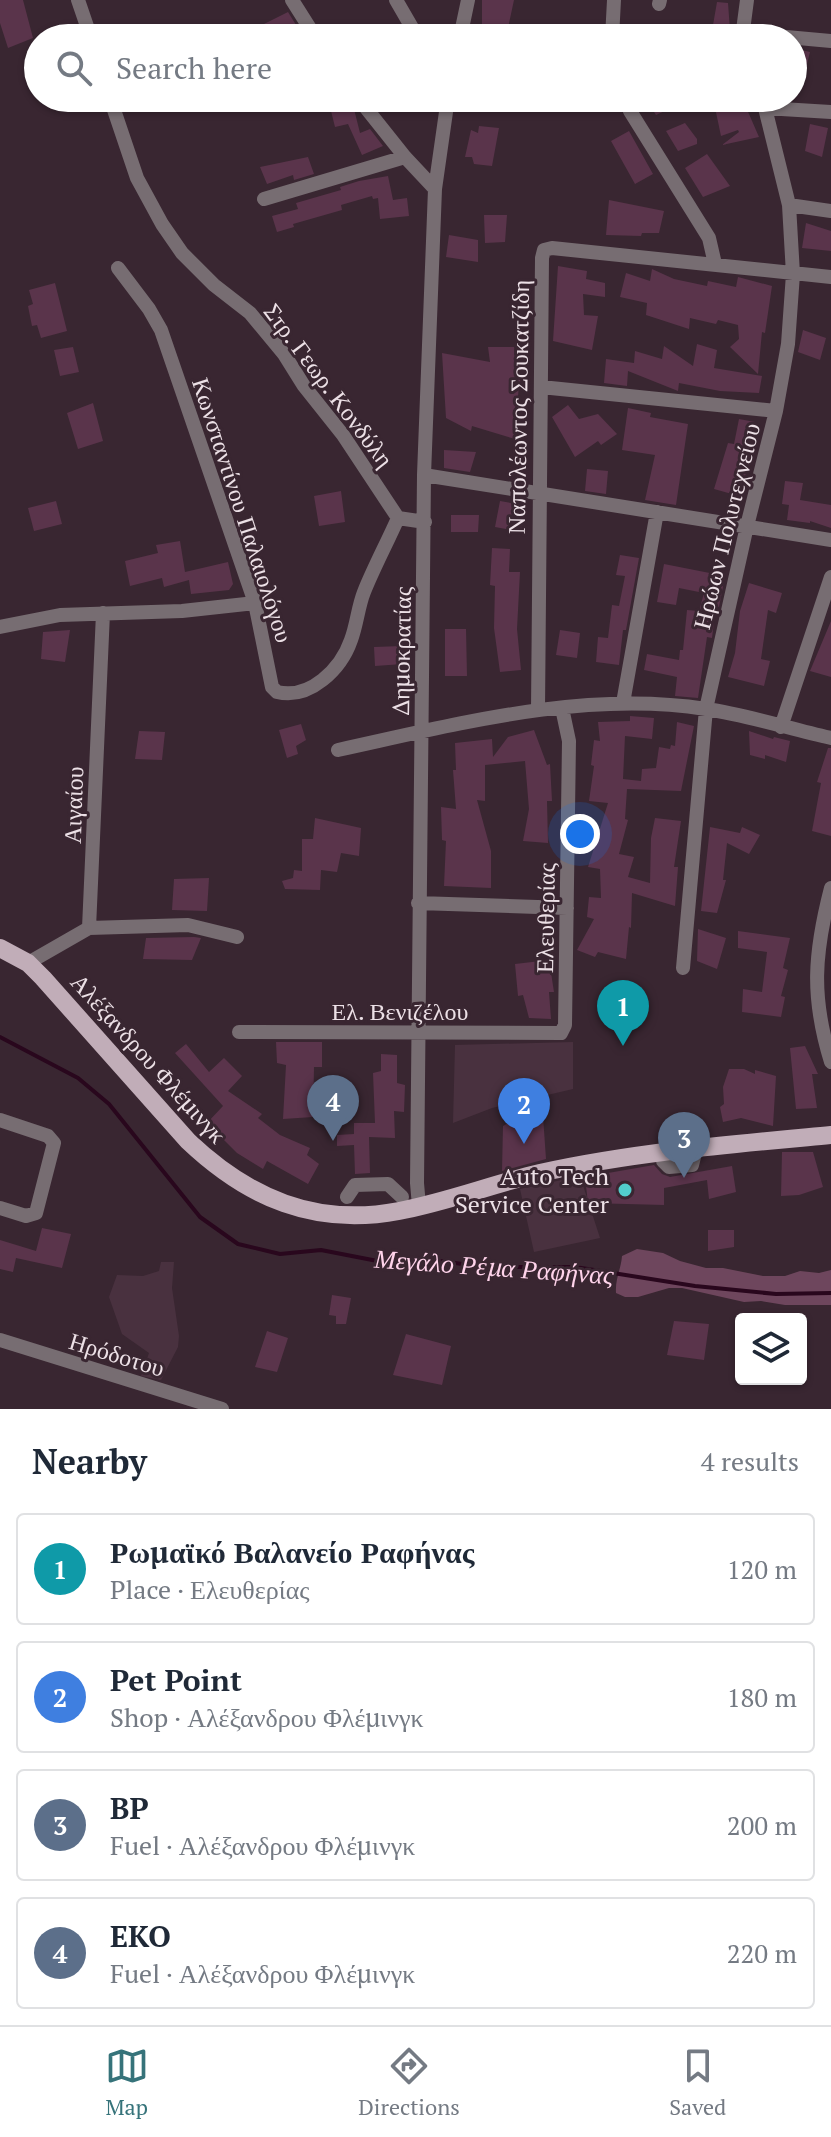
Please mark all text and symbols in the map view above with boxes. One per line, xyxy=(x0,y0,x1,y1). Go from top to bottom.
search box xyxy=(24,24,807,112)
icon: search xyxy=(52,46,96,90)
text: Search here xyxy=(116,48,272,88)
street label: Ναπολέωντος Σουκατζίδη xyxy=(500,280,536,534)
street label: Στρ. Γεωρ. Κονδύλη xyxy=(257,297,401,473)
street label: Κωνσταντίνου Παλαιολόγου xyxy=(185,374,301,646)
street label: Ηρώων Πολυτεχνείου xyxy=(685,419,767,633)
street label: Δημοκρατίας xyxy=(384,586,418,716)
street label: Αιγαίου xyxy=(56,766,90,844)
your location xyxy=(560,814,600,854)
street label: Ελευθερίας xyxy=(528,862,562,973)
street label: Αλέξανδρου Φλέμινγκ xyxy=(64,966,234,1150)
pin: 1 xyxy=(597,980,649,1046)
street label: Ελ. Βενιζέλου xyxy=(332,995,468,1027)
pin: 4 xyxy=(307,1075,359,1141)
pin: 2 xyxy=(498,1078,550,1144)
pin: 3 xyxy=(658,1112,710,1178)
place label: Auto Tech Service Center xyxy=(455,1160,610,1220)
marker: Auto Tech Service Center xyxy=(616,1181,634,1199)
water label: Μεγάλο Ρέμα Ραφήνας xyxy=(372,1241,615,1291)
map controls xyxy=(735,1313,807,1385)
button: layers xyxy=(735,1313,807,1385)
street label: Ηρόδοτου xyxy=(65,1324,169,1384)
text: Nearby xyxy=(32,1439,147,1484)
text: 4 results xyxy=(701,1444,799,1478)
text: Ρωμαϊκό Βαλανείο Ραφήνας xyxy=(110,1532,474,1572)
text: 1 xyxy=(53,1552,67,1586)
text: 120 m xyxy=(727,1552,797,1586)
text: Place · Ελευθερίας xyxy=(110,1572,310,1606)
text: Pet Point xyxy=(110,1660,242,1700)
text: 2 xyxy=(53,1680,67,1714)
text: 180 m xyxy=(727,1680,797,1714)
text: Shop · Αλέξανδρου Φλέμινγκ xyxy=(110,1700,424,1734)
text: BP xyxy=(110,1788,149,1828)
text: 3 xyxy=(53,1808,67,1842)
text: 200 m xyxy=(727,1808,797,1842)
text: Fuel · Αλέξανδρου Φλέμινγκ xyxy=(110,1828,415,1862)
text: EKO xyxy=(110,1916,171,1956)
text: 4 xyxy=(53,1936,67,1970)
text: 220 m xyxy=(727,1936,797,1970)
text: Fuel · Αλέξανδρου Φλέμινγκ xyxy=(110,1956,415,1990)
tab: Map xyxy=(105,2044,149,2121)
tab: Directions xyxy=(358,2044,460,2121)
tab: Saved xyxy=(669,2044,726,2121)

